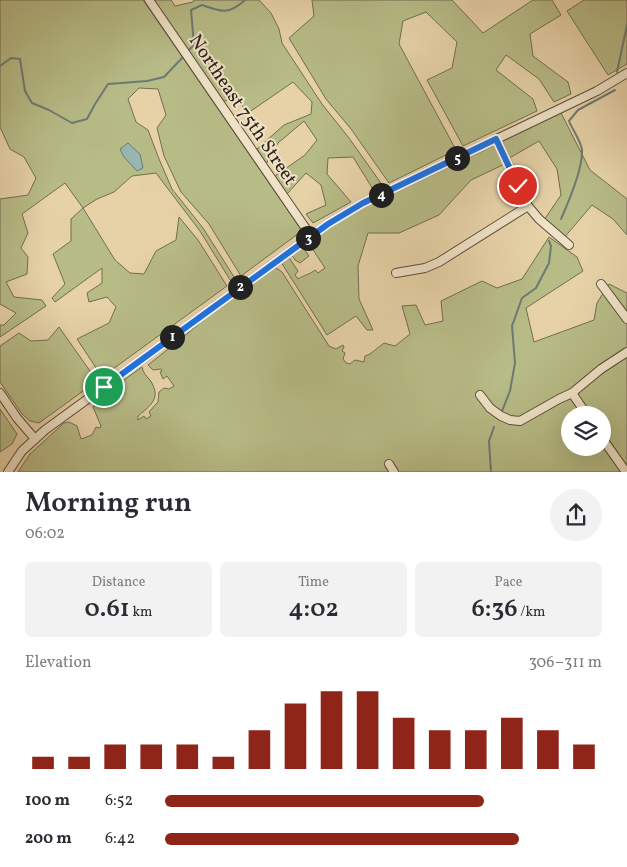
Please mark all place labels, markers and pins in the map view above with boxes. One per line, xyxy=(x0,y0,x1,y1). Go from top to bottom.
pin: 5 xyxy=(444,146,470,170)
pin xyxy=(497,165,539,207)
pin: 4 xyxy=(368,182,394,208)
pin: 3 xyxy=(296,226,320,250)
pin: 2 xyxy=(228,274,252,300)
pin: 1 xyxy=(160,324,184,350)
pin xyxy=(83,366,125,408)

